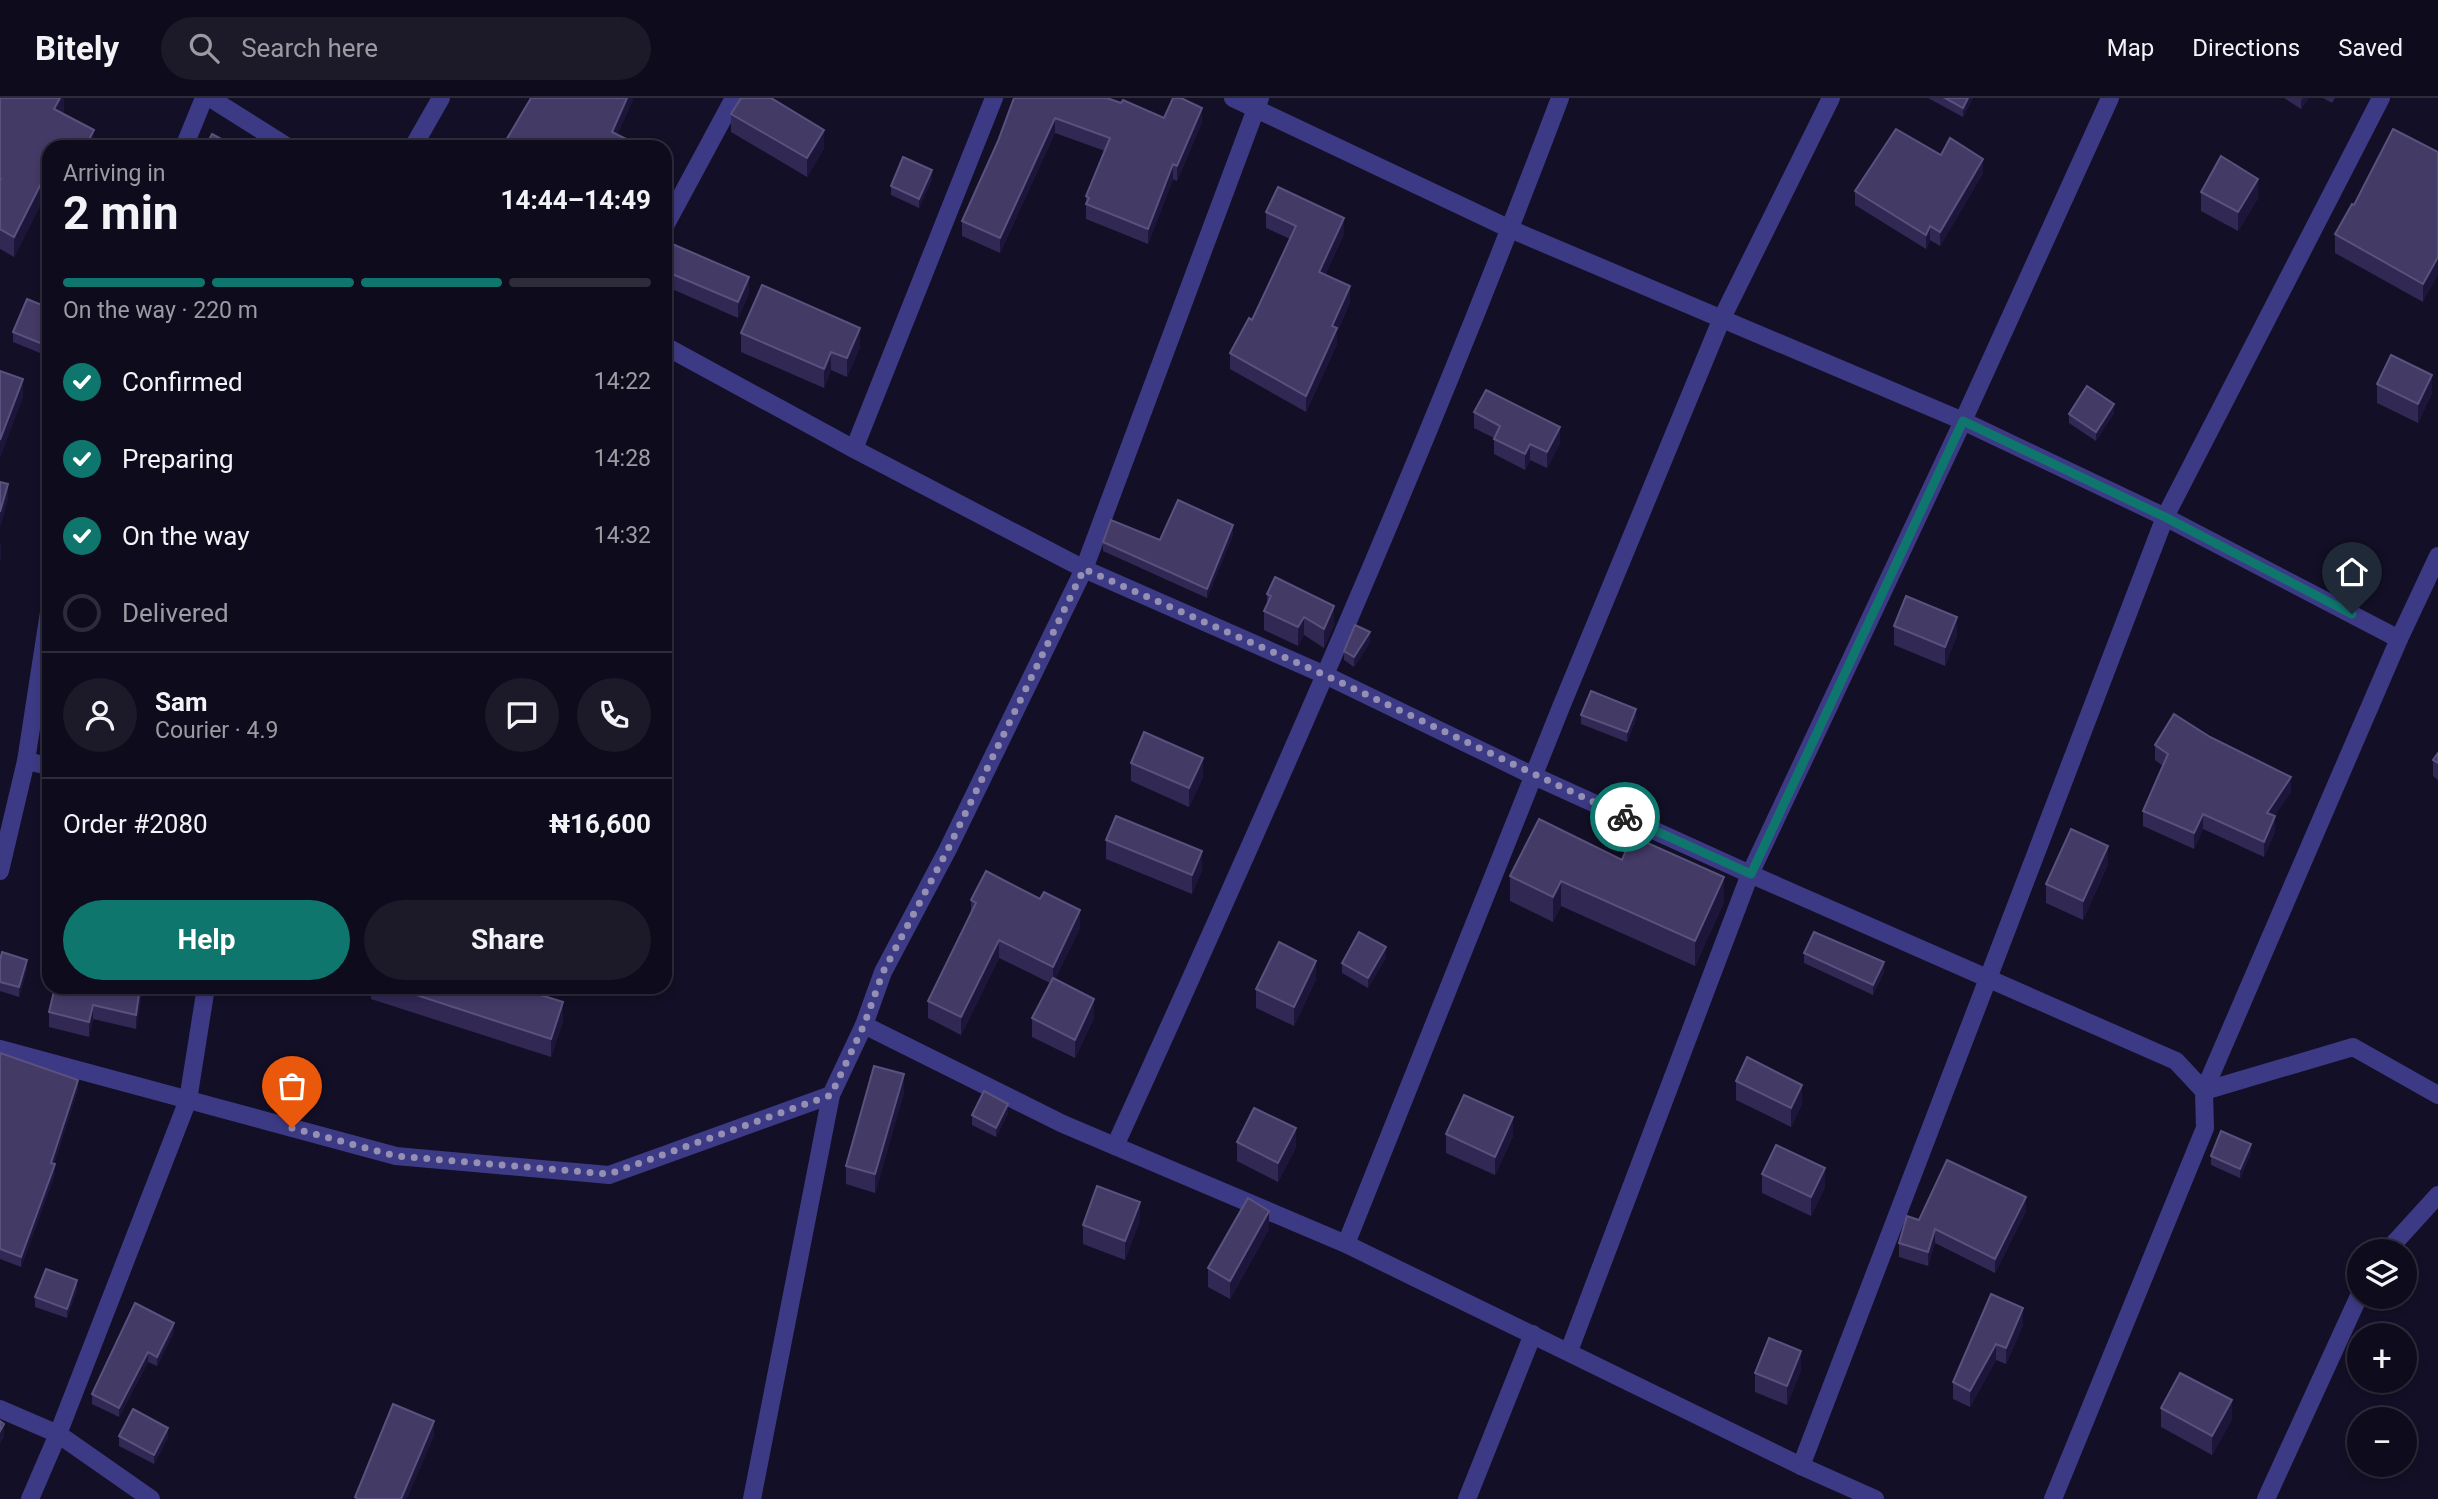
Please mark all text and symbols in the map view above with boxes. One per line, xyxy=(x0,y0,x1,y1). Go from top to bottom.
search box xyxy=(161,17,651,80)
text: Bitely xyxy=(35,29,119,68)
icon: search xyxy=(185,29,223,67)
text: Search here xyxy=(241,33,378,63)
text: Map xyxy=(2107,34,2154,62)
text: Directions xyxy=(2192,34,2300,62)
text: Saved xyxy=(2338,34,2403,62)
text: Arriving in xyxy=(63,160,166,187)
text: 14:44–14:49 xyxy=(501,185,651,215)
text: 2 min xyxy=(63,186,179,240)
text: On the way · 220 m xyxy=(63,297,258,324)
icon: check xyxy=(63,363,101,401)
text: Confirmed xyxy=(122,367,243,397)
text: 14:22 xyxy=(594,368,651,395)
icon: check xyxy=(63,440,101,478)
text: Preparing xyxy=(122,444,234,474)
text: 14:28 xyxy=(594,445,651,472)
icon: check xyxy=(63,517,101,555)
text: On the way xyxy=(122,521,250,551)
text: 14:32 xyxy=(594,522,651,549)
pin xyxy=(2322,542,2382,614)
icon: home xyxy=(2333,553,2371,591)
text: Delivered xyxy=(122,598,229,628)
button: person xyxy=(63,678,137,752)
button: chat xyxy=(485,678,559,752)
button: phone xyxy=(577,678,651,752)
text: Sam xyxy=(155,687,207,717)
text: Courier · 4.9 xyxy=(155,717,278,744)
courier xyxy=(1590,782,1660,852)
icon: bike xyxy=(1606,798,1644,836)
text: Order #2080 xyxy=(63,809,208,839)
text: ₦16,600 xyxy=(549,809,651,839)
button: Help xyxy=(63,900,350,980)
button: Share xyxy=(364,900,651,980)
pin xyxy=(262,1056,322,1128)
icon: bag xyxy=(273,1067,311,1105)
map controls xyxy=(2347,1239,2417,1477)
button: layers xyxy=(2347,1239,2417,1309)
button: + xyxy=(2347,1323,2417,1393)
button: − xyxy=(2347,1407,2417,1477)

